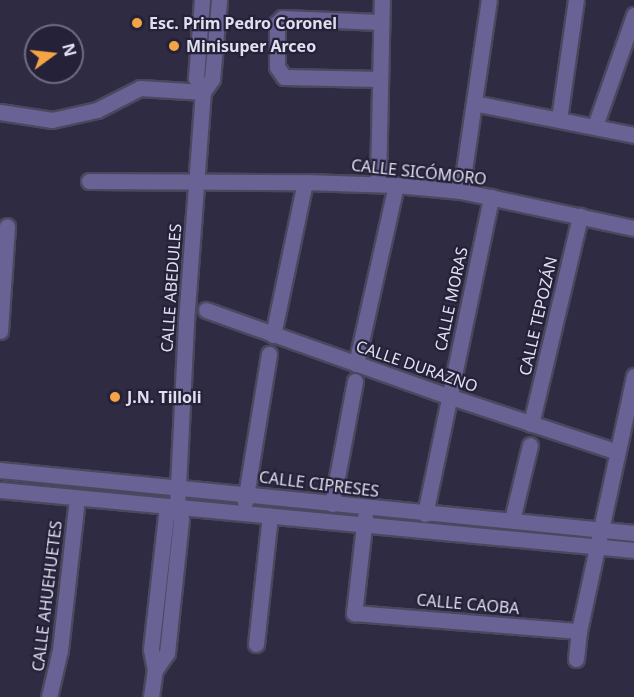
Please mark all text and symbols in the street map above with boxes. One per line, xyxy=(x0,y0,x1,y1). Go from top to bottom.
place label: Esc. Prim Pedro Coronel xyxy=(149,13,337,33)
marker: Esc. Prim Pedro Coronel xyxy=(130,16,144,30)
north arrow xyxy=(24,24,84,84)
place label: Minisuper Arceo xyxy=(186,36,316,56)
marker: Minisuper Arceo xyxy=(167,39,181,53)
text: N xyxy=(57,41,82,59)
street label: CALLE SICÓMORO xyxy=(350,155,488,189)
street label: CALLE ABEDULES xyxy=(157,223,185,353)
street label: CALLE MORAS xyxy=(431,245,471,353)
street label: CALLE TEPOZÁN xyxy=(515,255,561,377)
street label: CALLE DURAZNO xyxy=(354,336,480,396)
place label: J.N. Tilloli xyxy=(127,387,202,407)
marker: J.N. Tilloli xyxy=(108,390,122,404)
street label: CALLE CIPRESES xyxy=(258,467,380,501)
street label: CALLE AHUEHUETES xyxy=(28,519,66,673)
street label: CALLE CAOBA xyxy=(416,590,520,618)

